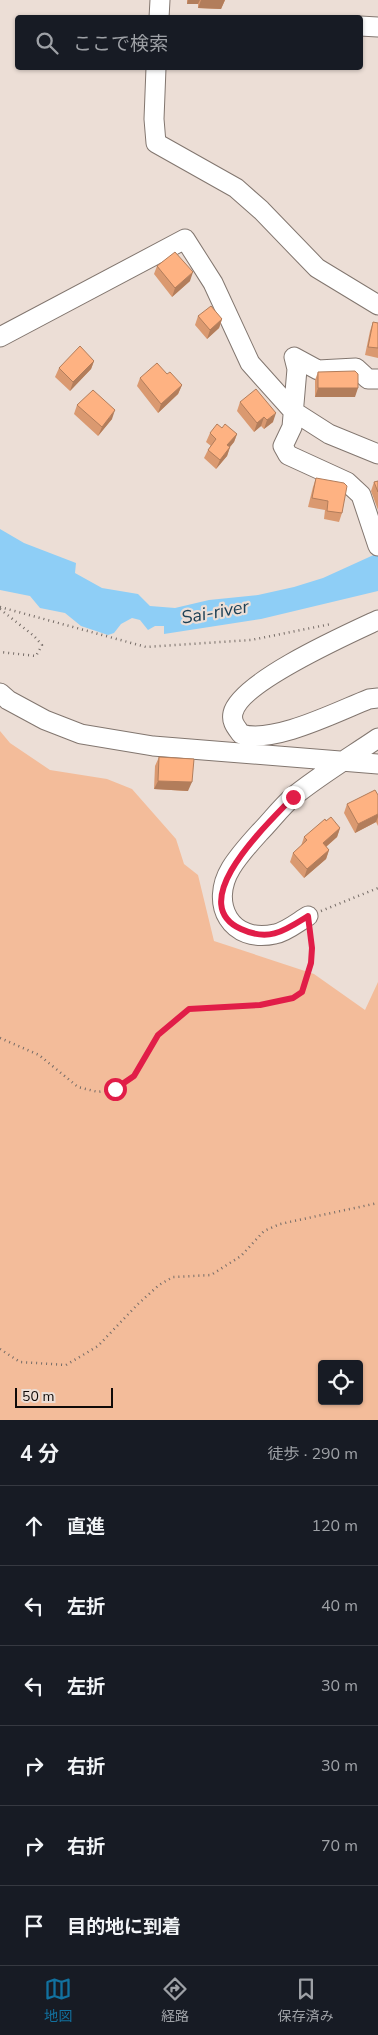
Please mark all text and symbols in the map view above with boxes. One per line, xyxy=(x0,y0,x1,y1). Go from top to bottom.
search box xyxy=(15,15,363,70)
icon: search xyxy=(33,29,61,57)
text: ここで検索 xyxy=(73,31,168,57)
water label: Sai-river xyxy=(179,594,251,630)
route end xyxy=(282,786,305,809)
route start xyxy=(104,1078,127,1101)
map controls xyxy=(318,1360,363,1405)
button: locate xyxy=(318,1360,363,1405)
scale bar xyxy=(15,1385,112,1408)
text: 50 m xyxy=(22,1387,54,1406)
text: 4 分 xyxy=(20,1440,59,1468)
text: 徒歩 · 290 m xyxy=(268,1443,358,1465)
icon: ahead xyxy=(20,1512,48,1540)
text: 直進 xyxy=(67,1514,105,1540)
text: 120 m xyxy=(311,1515,358,1537)
icon: left xyxy=(20,1592,48,1620)
text: 左折 xyxy=(67,1594,105,1620)
text: 40 m xyxy=(321,1595,358,1617)
icon: left xyxy=(20,1672,48,1700)
text: 左折 xyxy=(67,1674,105,1700)
text: 30 m xyxy=(321,1675,358,1697)
icon: right xyxy=(20,1752,48,1780)
text: 右折 xyxy=(67,1754,105,1780)
text: 30 m xyxy=(321,1755,358,1777)
icon: right xyxy=(20,1832,48,1860)
text: 右折 xyxy=(67,1834,105,1860)
text: 70 m xyxy=(321,1835,358,1857)
icon: arrive xyxy=(20,1912,48,1940)
text: 目的地に到着 xyxy=(67,1914,181,1940)
tab: 地図 xyxy=(44,1975,72,2026)
tab: 経路 xyxy=(161,1975,189,2026)
tab: 保存済み xyxy=(278,1975,334,2026)

